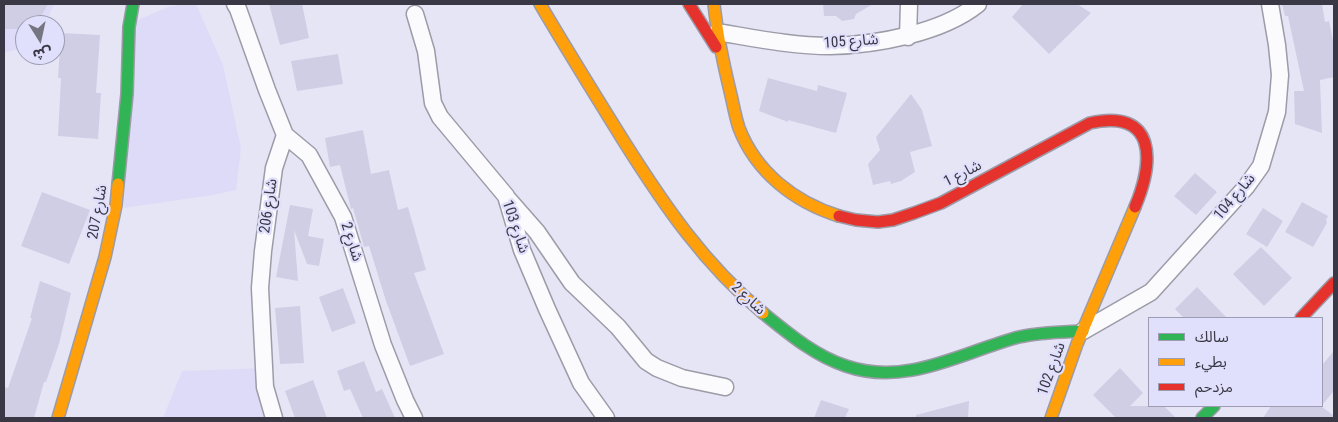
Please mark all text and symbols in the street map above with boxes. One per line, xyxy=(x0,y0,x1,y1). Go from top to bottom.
north arrow xyxy=(15,15,65,65)
street label: شارع 105 xyxy=(823,31,879,53)
text: ش xyxy=(32,44,53,63)
street label: شارع 1 xyxy=(941,157,985,191)
street label: شارع 104 xyxy=(1210,170,1260,224)
street label: شارع 206 xyxy=(256,178,282,234)
street label: شارع 207 xyxy=(84,183,112,241)
street label: شارع 103 xyxy=(498,198,532,256)
street label: شارع 2 xyxy=(336,220,366,264)
street label: شارع 2 xyxy=(727,279,769,319)
legend xyxy=(1148,317,1323,407)
text: سالك xyxy=(1195,328,1229,346)
street label: شارع 102 xyxy=(1034,340,1070,398)
text: بطيء xyxy=(1195,353,1227,371)
text: مزدحم xyxy=(1195,378,1233,396)

